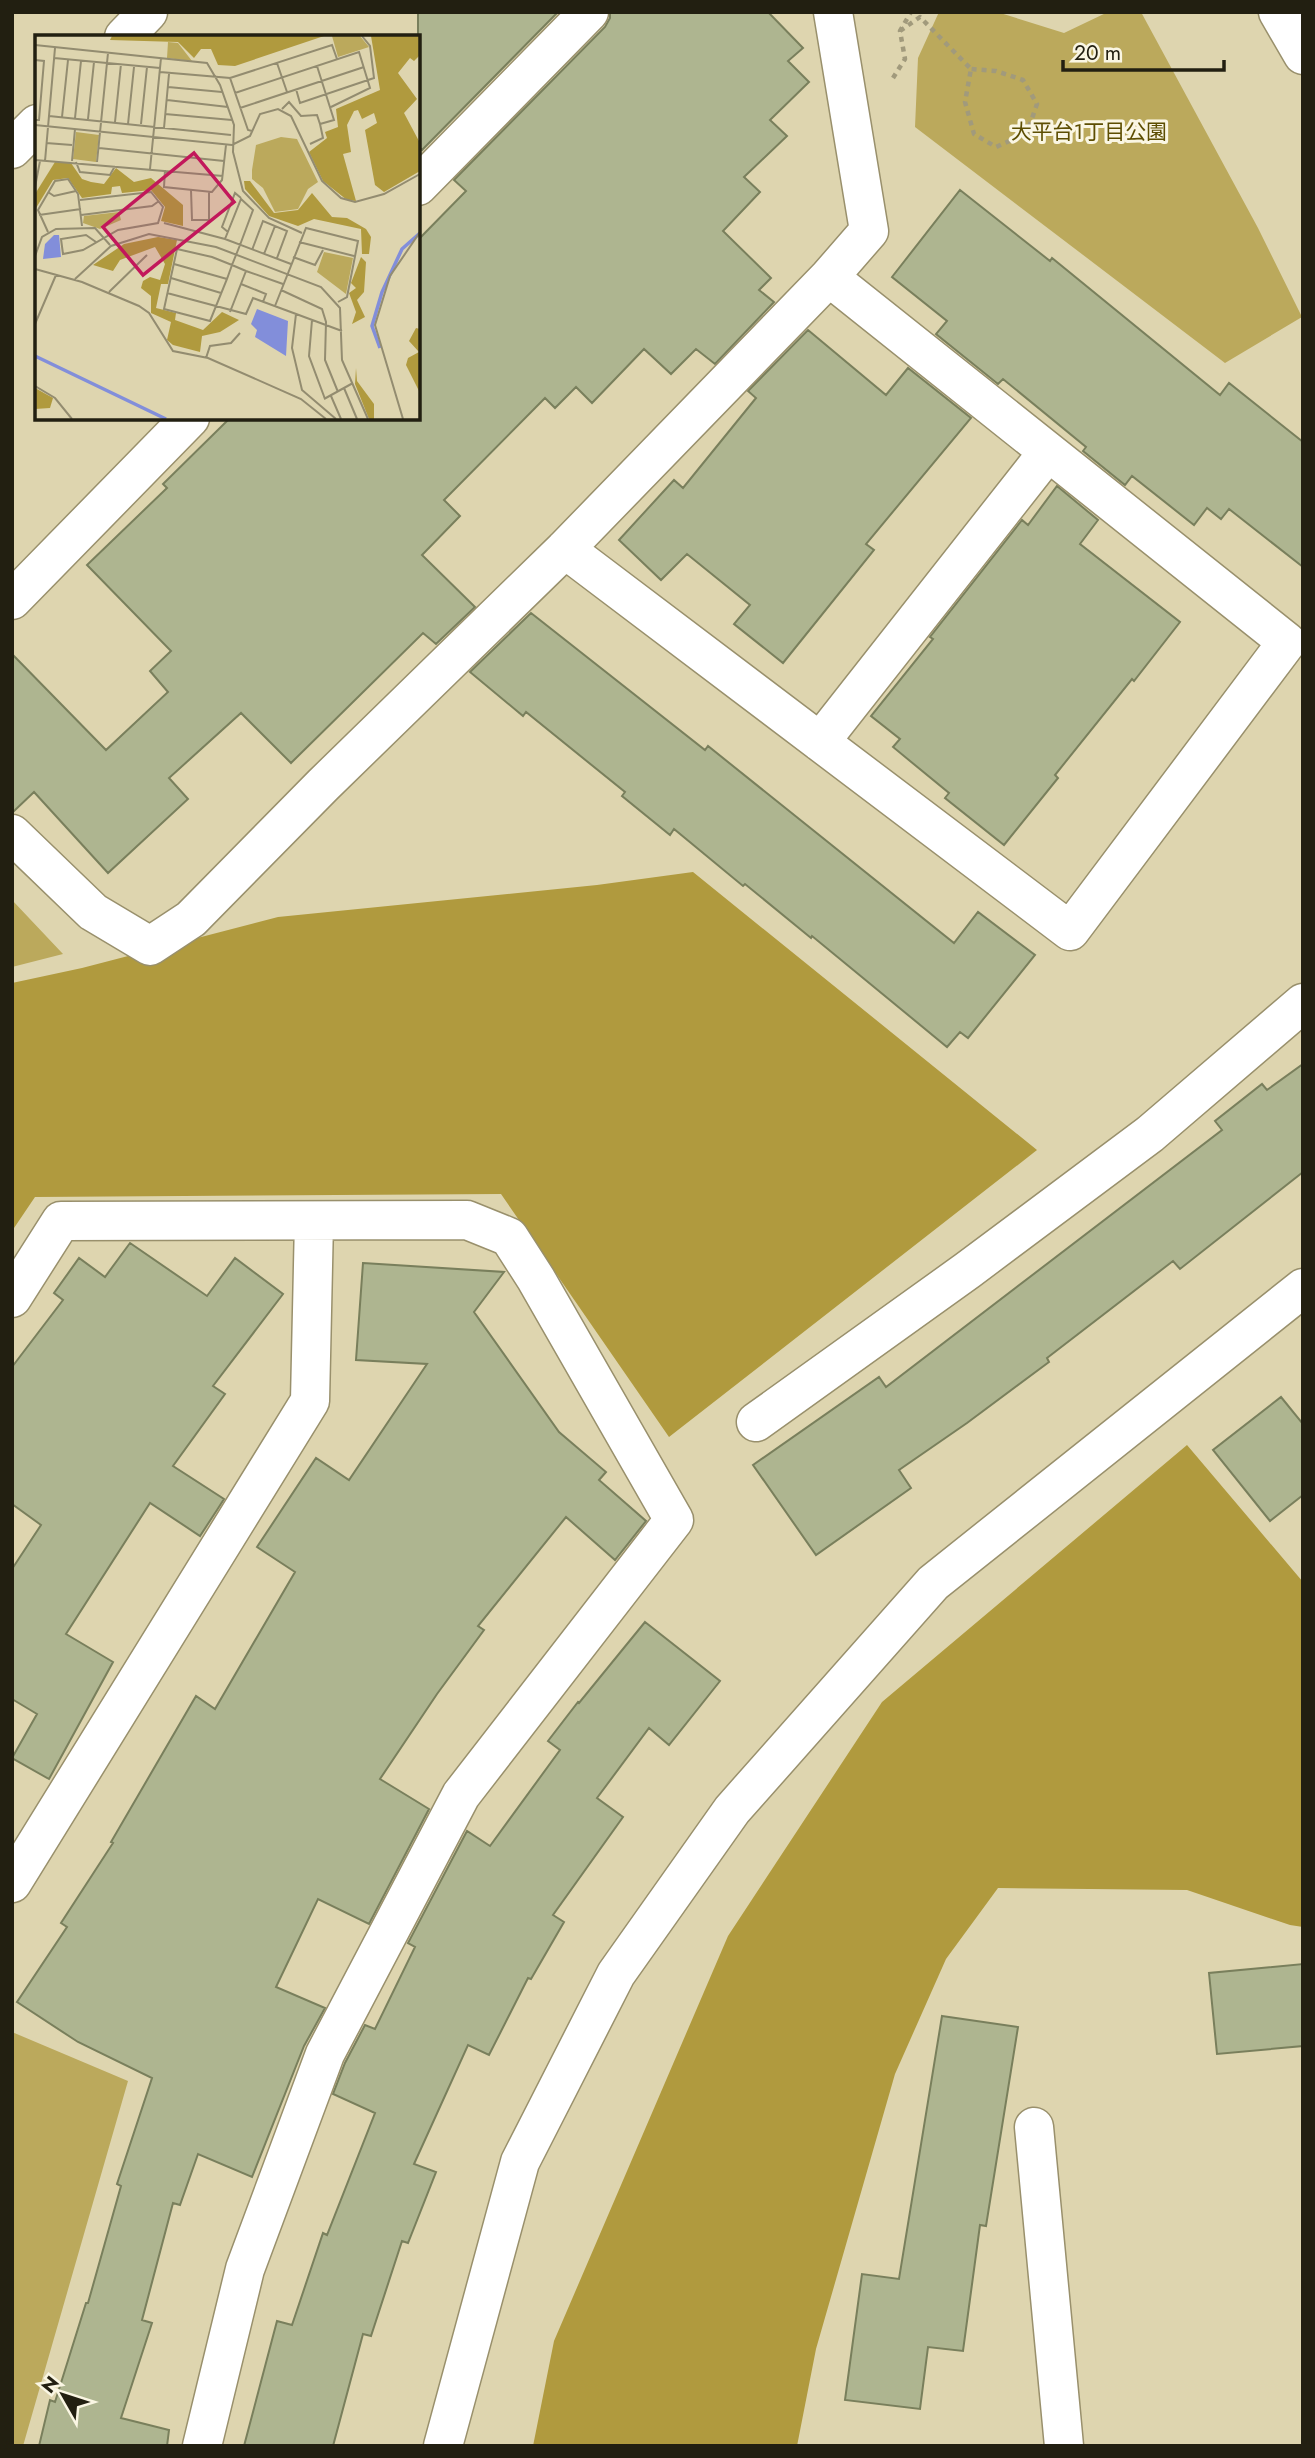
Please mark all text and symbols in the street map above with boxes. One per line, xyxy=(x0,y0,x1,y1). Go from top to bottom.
scale bar xyxy=(1063,28,1224,72)
inset map xyxy=(35,35,420,420)
text: 20 m xyxy=(1074,38,1121,68)
park label: 大平台1丁目公園 xyxy=(1011,117,1167,147)
north arrow xyxy=(28,2360,98,2430)
text: N xyxy=(35,2370,65,2399)

